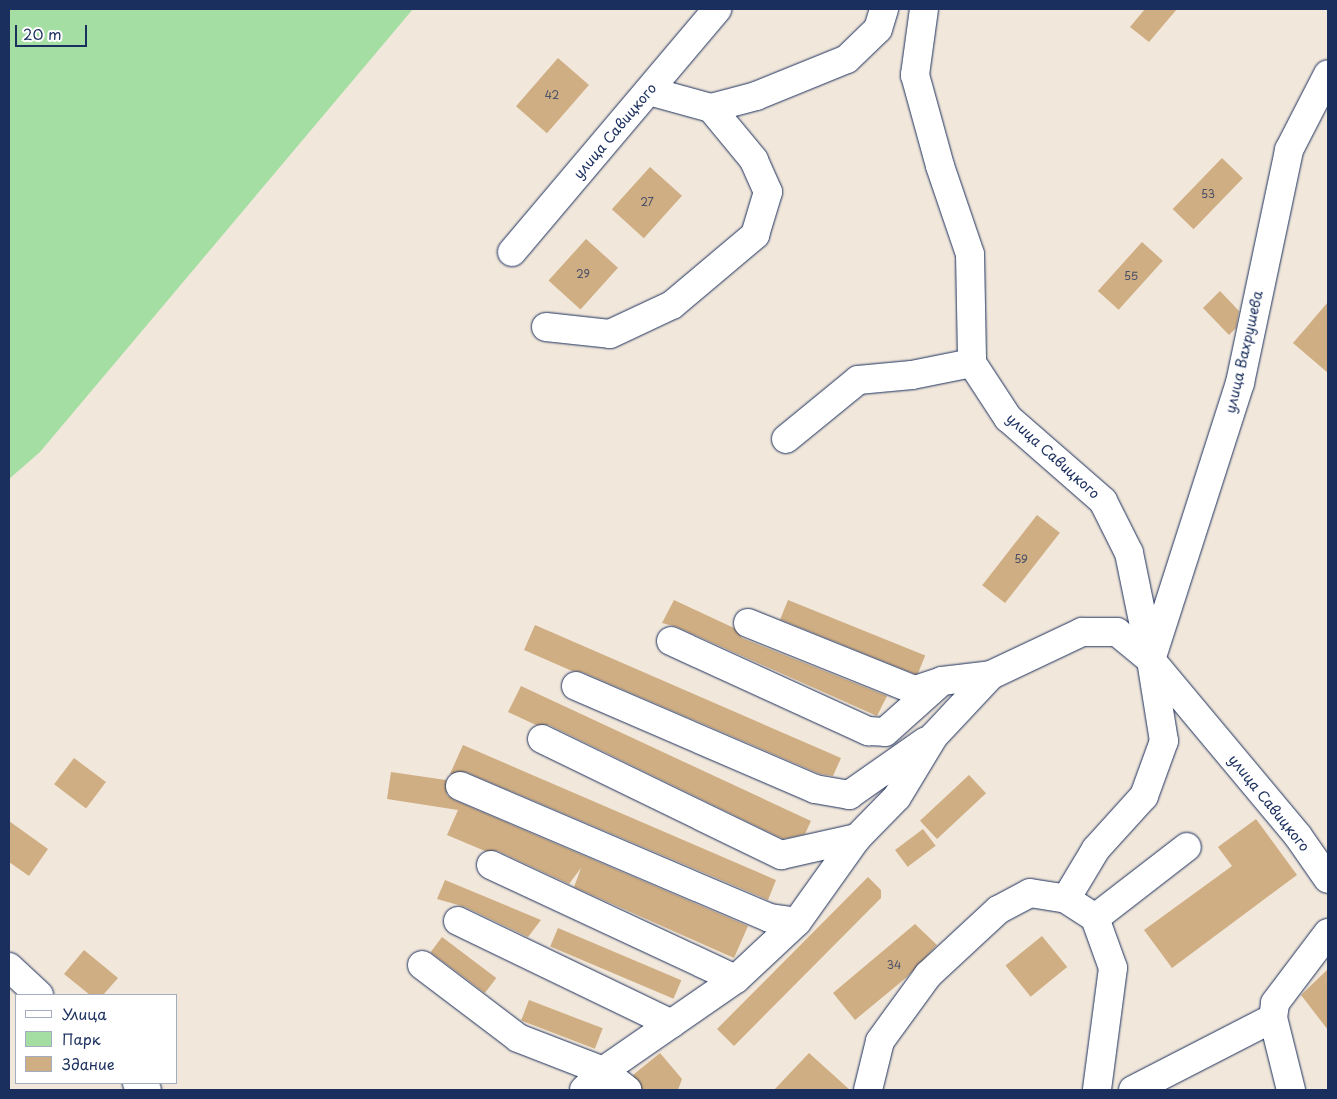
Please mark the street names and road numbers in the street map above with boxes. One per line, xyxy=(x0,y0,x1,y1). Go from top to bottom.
street label: улица Савицкого xyxy=(570,80,660,182)
street label: улица Вахрушева xyxy=(1222,289,1266,415)
street label: улица Савицкого xyxy=(1003,409,1103,503)
street label: улица Савицкого xyxy=(1225,751,1313,855)

